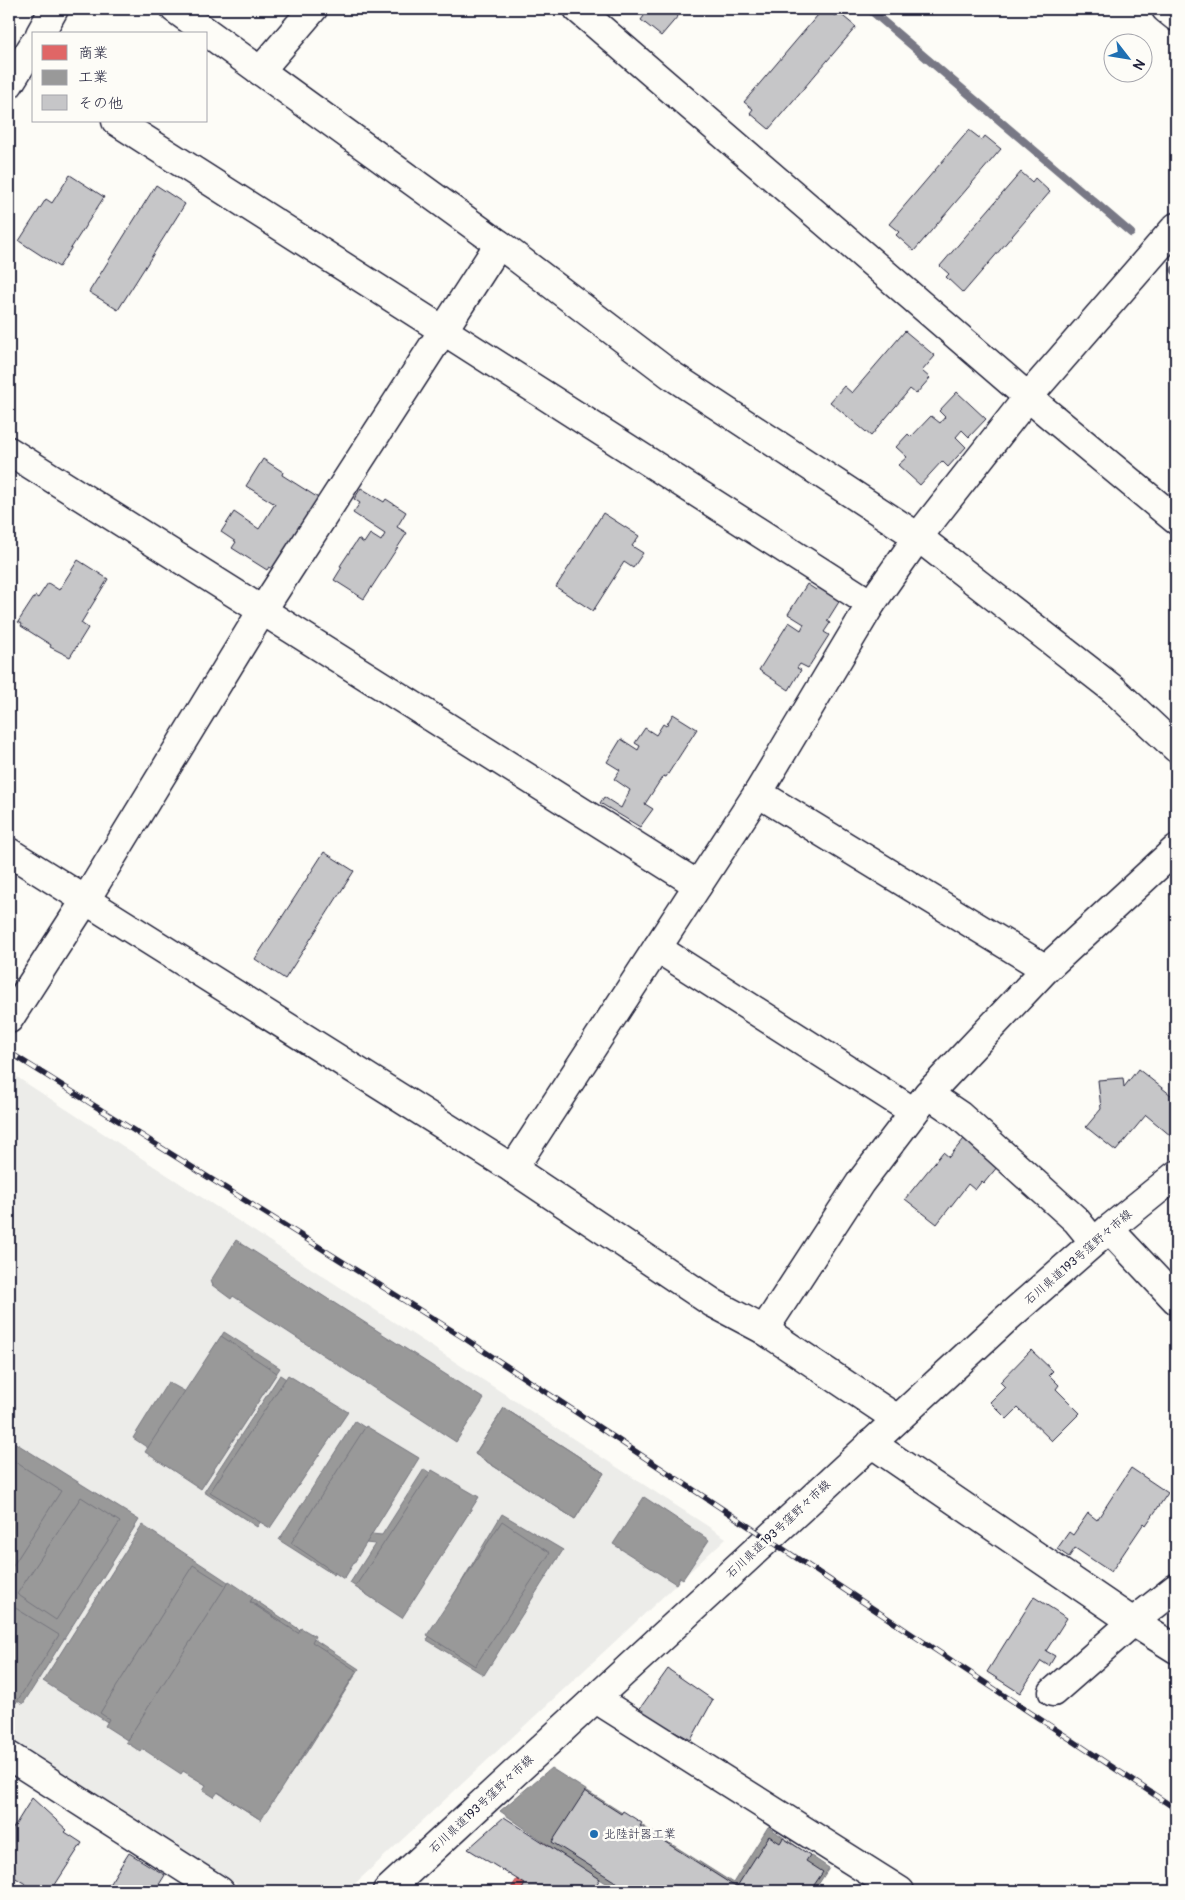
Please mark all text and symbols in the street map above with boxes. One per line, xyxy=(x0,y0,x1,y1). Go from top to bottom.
legend xyxy=(32,32,208,122)
north arrow xyxy=(1102,32,1152,82)
text: 商業 xyxy=(78,44,108,63)
text: N xyxy=(1129,56,1148,73)
text: 工業 xyxy=(78,68,108,87)
text: その他 xyxy=(78,94,123,113)
street label: 石川県道193号窪野々市線 xyxy=(1021,1207,1135,1308)
street label: 石川県道193号窪野々市線 xyxy=(723,1477,834,1582)
street label: 石川県道193号窪野々市線 xyxy=(426,1752,537,1857)
place label: 北陸計器工業 xyxy=(604,1827,676,1842)
marker: 北陸計器工業 xyxy=(588,1828,600,1840)

